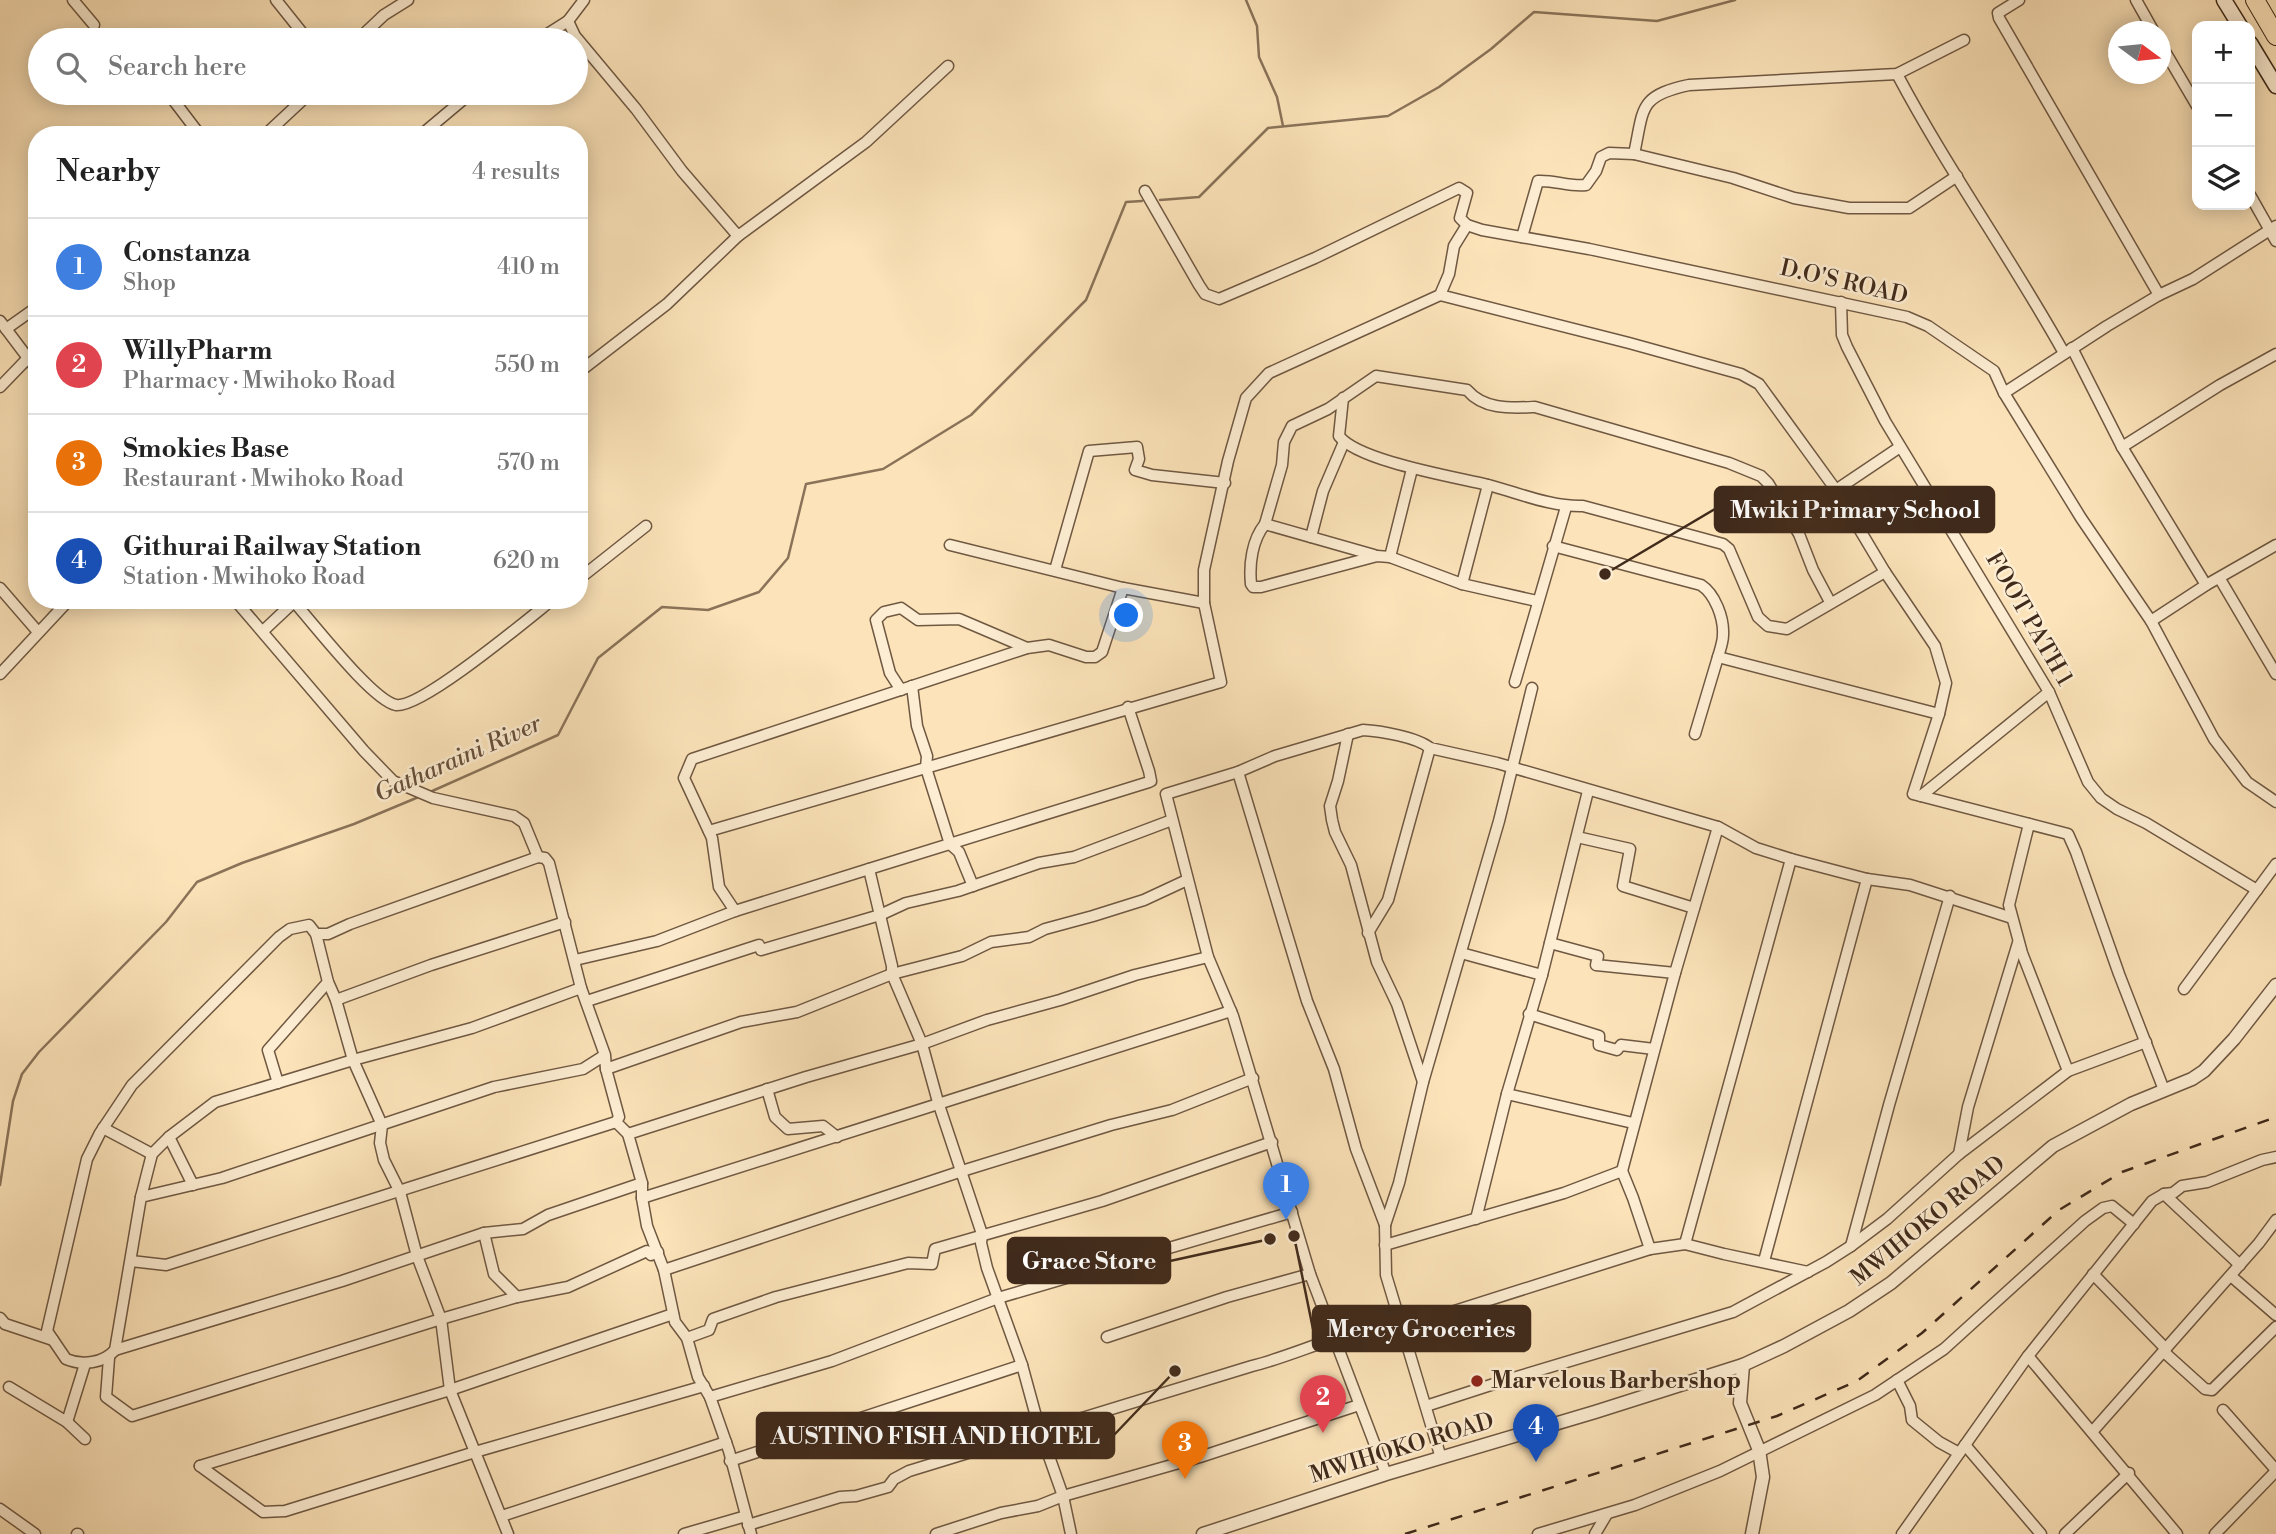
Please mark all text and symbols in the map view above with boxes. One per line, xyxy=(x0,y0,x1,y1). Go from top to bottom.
north arrow xyxy=(2108,21,2171,84)
map controls xyxy=(2192,21,2255,210)
button: + xyxy=(2192,21,2255,84)
search box xyxy=(28,28,588,105)
icon: search xyxy=(52,48,90,86)
text: Search here xyxy=(108,51,247,83)
button: − xyxy=(2192,84,2255,147)
button: layers xyxy=(2192,147,2255,210)
text: Nearby xyxy=(56,153,160,191)
text: 4 results xyxy=(472,158,560,186)
text: Constanza xyxy=(123,237,251,269)
text: 1 xyxy=(73,253,85,281)
text: 410 m xyxy=(497,253,560,281)
street label: D.O'S ROAD xyxy=(1777,254,1911,310)
text: Shop xyxy=(123,269,176,297)
text: WillyPharm xyxy=(123,335,272,367)
text: 2 xyxy=(72,351,86,379)
text: 550 m xyxy=(495,351,560,379)
text: Pharmacy · Mwihoko Road xyxy=(123,367,395,395)
text: Smokies Base xyxy=(123,433,289,465)
text: 3 xyxy=(72,449,86,477)
text: 570 m xyxy=(497,449,560,477)
text: Restaurant · Mwihoko Road xyxy=(123,465,404,493)
callout: Mwiki Primary School xyxy=(1715,487,1994,532)
text: Mwiki Primary School xyxy=(1730,496,1980,526)
text: Githurai Railway Station xyxy=(123,531,421,563)
text: 4 xyxy=(71,547,87,575)
text: 620 m xyxy=(493,547,560,575)
street label: FOOT PATH 1 xyxy=(1979,547,2079,691)
text: Station · Mwihoko Road xyxy=(123,563,365,591)
your location xyxy=(1109,598,1143,632)
water label: Gatharaini River xyxy=(370,708,547,809)
street label: MWIHOKO ROAD xyxy=(1845,1150,2011,1292)
pin: 1 xyxy=(1263,1162,1309,1220)
callout: Grace Store xyxy=(1008,1238,1170,1283)
text: Grace Store xyxy=(1022,1247,1156,1277)
callout: Mercy Groceries xyxy=(1313,1306,1530,1351)
text: Mercy Groceries xyxy=(1326,1315,1516,1345)
place label: Marvelous Barbershop xyxy=(1491,1367,1741,1395)
marker: Marvelous Barbershop xyxy=(1469,1373,1485,1389)
pin: 2 xyxy=(1300,1375,1346,1433)
pin: 4 xyxy=(1513,1404,1559,1462)
street label: MWIHOKO ROAD xyxy=(1307,1407,1497,1489)
callout: AUSTINO FISH AND HOTEL xyxy=(757,1413,1114,1458)
pin: 3 xyxy=(1162,1421,1208,1479)
text: AUSTINO FISH AND HOTEL xyxy=(769,1422,1100,1452)

